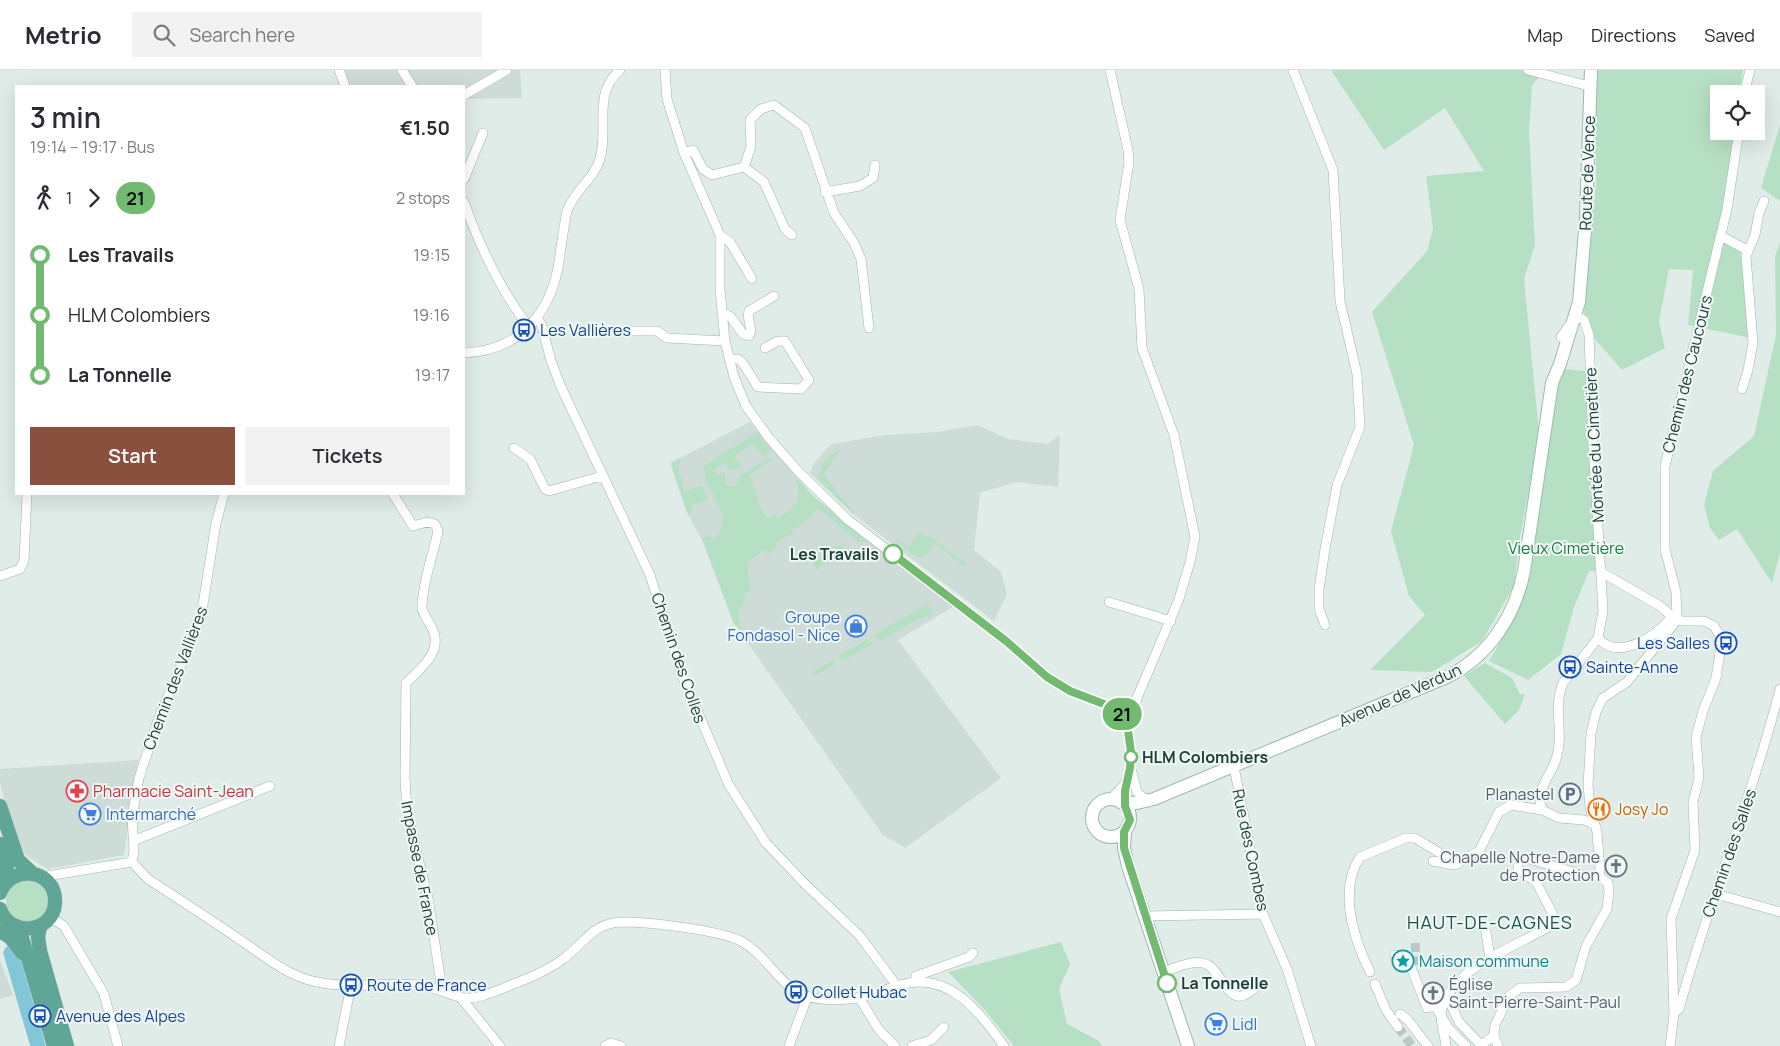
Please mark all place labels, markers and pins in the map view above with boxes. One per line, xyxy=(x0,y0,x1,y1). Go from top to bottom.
bus stop icon: Les Vallières xyxy=(512,318,536,342)
place label: Les Vallières xyxy=(540,319,631,341)
place label: Les Travails xyxy=(790,543,879,565)
marker: Les Travails xyxy=(883,544,903,564)
place label: Groupe Fondasol - Nice xyxy=(728,606,840,646)
shop icon: Groupe Fondasol - Nice xyxy=(844,614,868,638)
bus stop icon: Les Salles xyxy=(1714,631,1738,655)
place label: Les Salles xyxy=(1637,632,1710,654)
bus stop icon: Sainte-Anne xyxy=(1558,655,1582,679)
place label: Sainte-Anne xyxy=(1586,656,1678,678)
place label: HLM Colombiers xyxy=(1142,746,1268,768)
marker: HLM Colombiers xyxy=(1124,750,1138,764)
pharmacy icon: Pharmacie Saint-Jean xyxy=(65,779,89,803)
place label: Pharmacie Saint-Jean xyxy=(93,780,254,802)
parking icon: Planastel xyxy=(1558,782,1582,806)
place label: Planastel xyxy=(1486,783,1554,805)
restaurant icon: Josy Jo xyxy=(1587,797,1611,821)
place label: Josy Jo xyxy=(1615,798,1668,820)
supermarket icon: Intermarché xyxy=(78,802,102,826)
place label: Intermarché xyxy=(106,803,196,825)
place label: Chapelle Notre-Dame de Protection xyxy=(1440,846,1600,886)
church icon: Chapelle Notre-Dame de Protection xyxy=(1604,854,1628,878)
place icon: Maison commune xyxy=(1391,949,1415,973)
place label: Maison commune xyxy=(1419,950,1549,972)
place label: La Tonnelle xyxy=(1181,972,1269,994)
bus stop icon: Route de France xyxy=(339,973,363,997)
marker: La Tonnelle xyxy=(1157,973,1177,993)
place label: Église Saint-Pierre-Saint-Paul xyxy=(1449,973,1621,1013)
place label: Route de France xyxy=(367,974,487,996)
bus stop icon: Collet Hubac xyxy=(784,980,808,1004)
place label: Collet Hubac xyxy=(812,981,907,1003)
church icon: Église Saint-Pierre-Saint-Paul xyxy=(1421,981,1445,1005)
bus stop icon: Avenue des Alpes xyxy=(28,1004,52,1028)
place label: Avenue des Alpes xyxy=(56,1005,186,1027)
supermarket icon: Lidl xyxy=(1204,1012,1228,1036)
place label: Lidl xyxy=(1232,1013,1257,1035)

